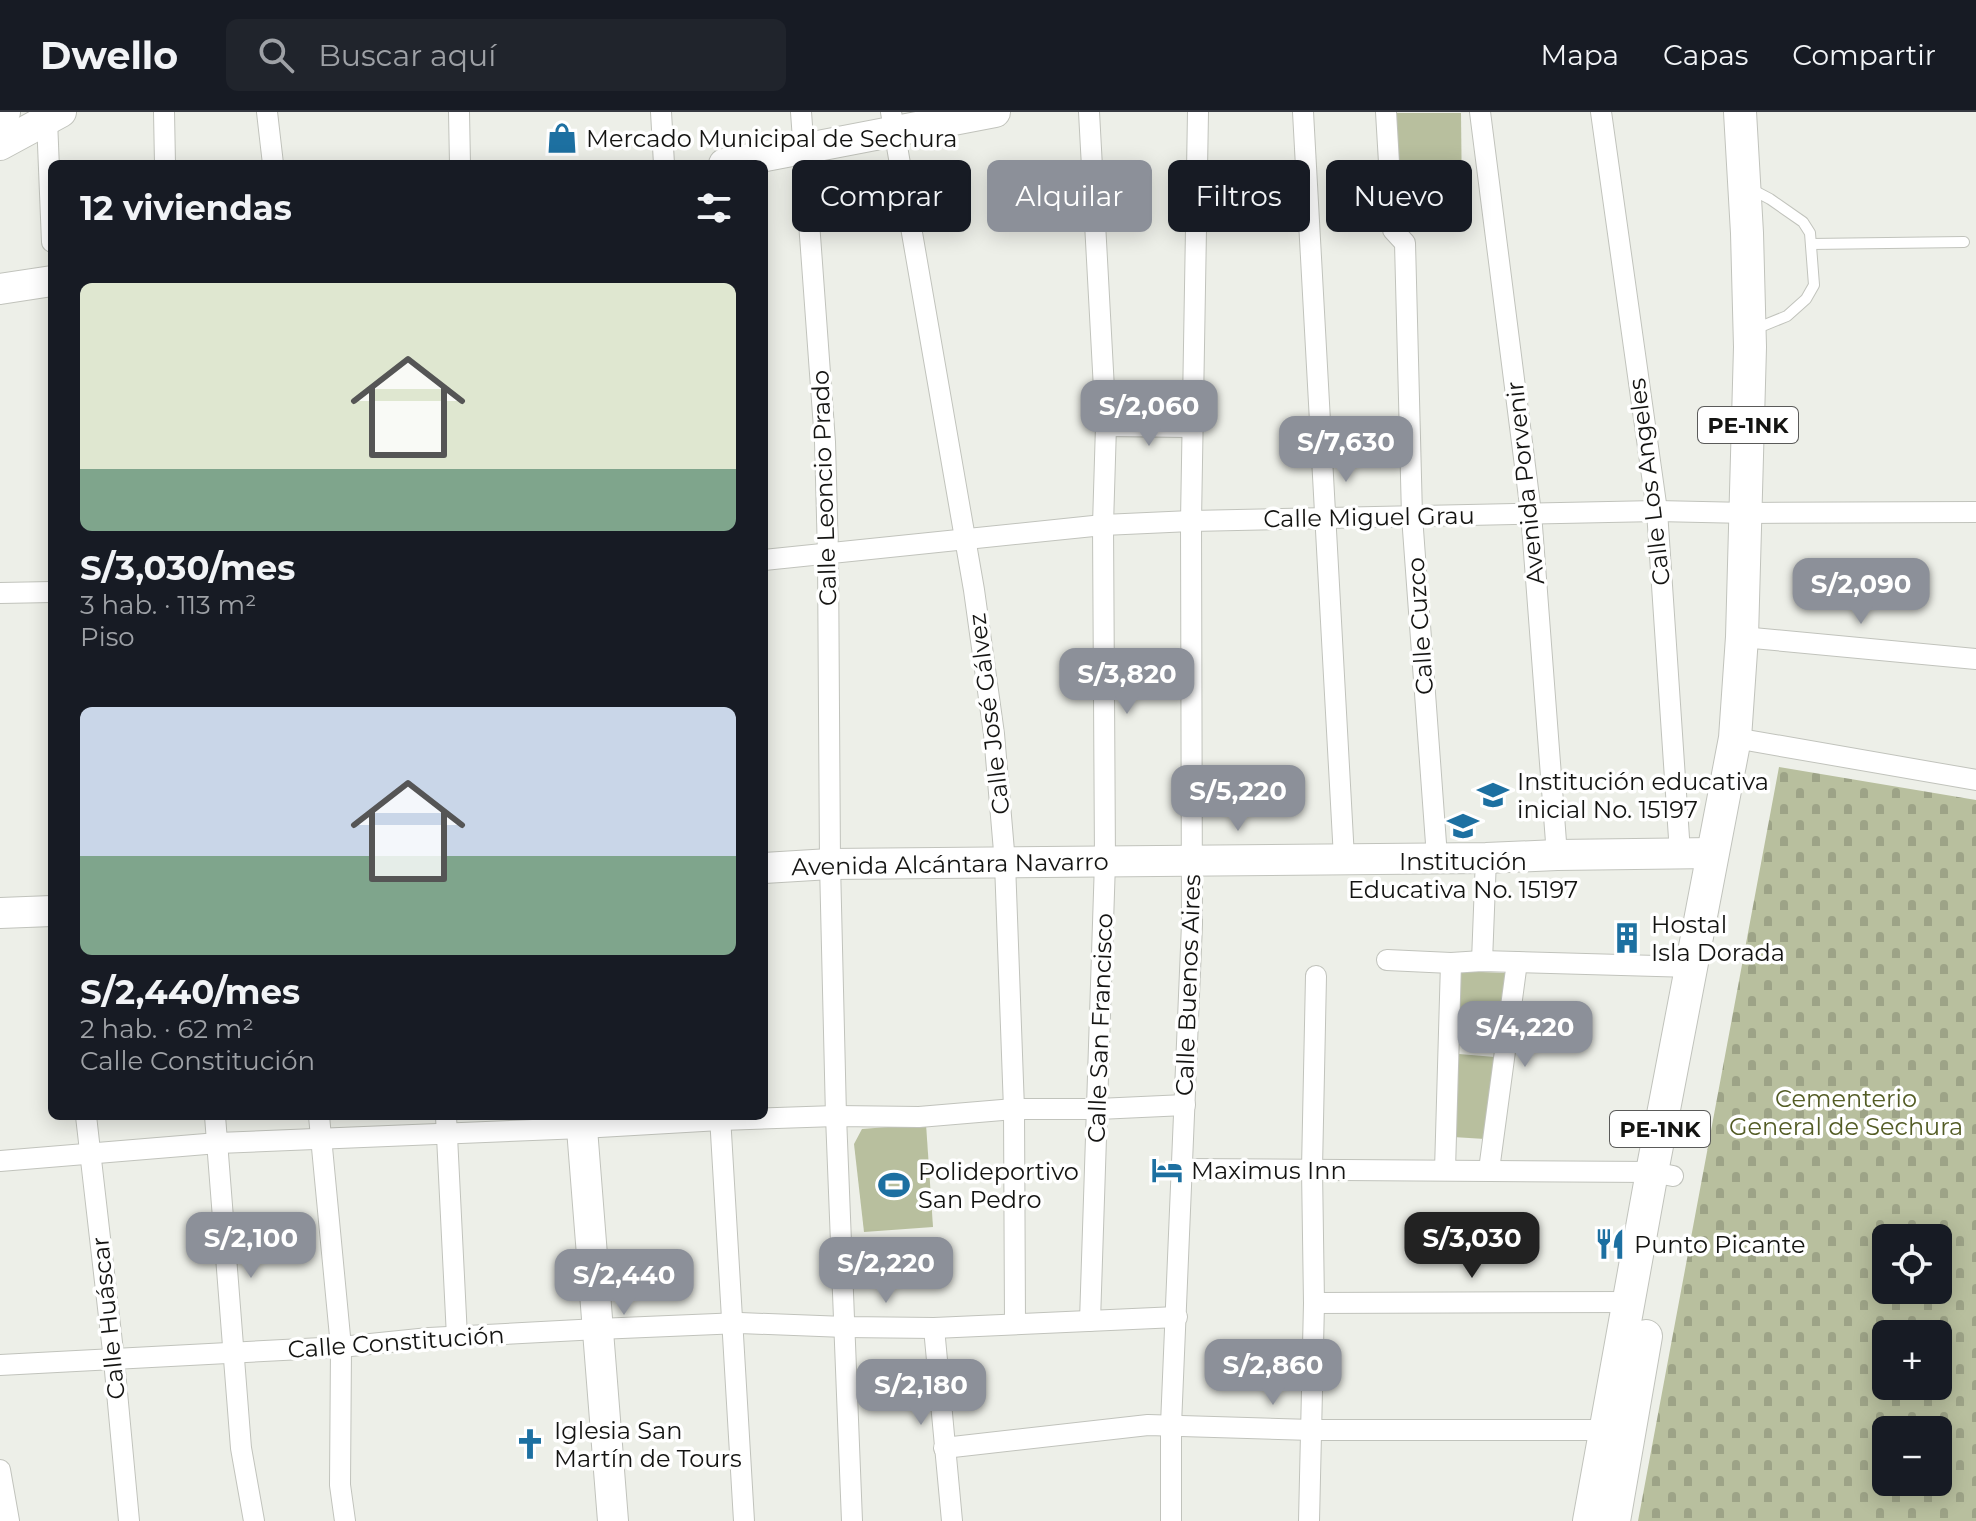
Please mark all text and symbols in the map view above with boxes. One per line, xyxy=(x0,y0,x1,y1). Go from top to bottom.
search box xyxy=(226,19,786,91)
text: Dwello xyxy=(40,32,178,79)
icon: search xyxy=(254,33,298,77)
text: Buscar aquí xyxy=(318,37,496,74)
text: Mapa xyxy=(1540,38,1619,72)
text: Capas xyxy=(1663,38,1748,72)
text: Compartir xyxy=(1792,38,1936,72)
shop icon: Mercado Municipal de Sechura xyxy=(545,121,579,155)
place label: Mercado Municipal de Sechura xyxy=(586,124,957,153)
chip: Comprar xyxy=(792,160,971,232)
chip: Alquilar xyxy=(987,160,1152,232)
chip: Filtros xyxy=(1168,160,1310,232)
chip: Nuevo xyxy=(1326,160,1472,232)
icon: filters xyxy=(692,186,736,230)
text: 12 viviendas xyxy=(80,187,292,229)
icon: home xyxy=(336,335,480,479)
street label: Calle Leoncio Prado xyxy=(805,369,843,607)
street label: Calle Los Angeles xyxy=(1622,377,1676,587)
pin: S/2,060 xyxy=(1075,380,1223,448)
street label: Avenida Porvenir xyxy=(1500,380,1550,586)
text: S/2,060 xyxy=(1099,390,1199,422)
road number: PE-1NK xyxy=(1698,407,1798,443)
pin: S/7,630 xyxy=(1272,416,1420,484)
text: S/7,630 xyxy=(1297,426,1395,458)
street label: Calle Miguel Grau xyxy=(1263,501,1475,533)
text: S/3,030/mes xyxy=(80,547,295,589)
street label: Calle Cuzco xyxy=(1401,556,1439,696)
pin: S/2,090 xyxy=(1787,558,1935,626)
text: S/2,090 xyxy=(1811,568,1911,600)
text: 3 hab. · 113 m² xyxy=(80,589,256,621)
street label: Calle José Gálvez xyxy=(962,612,1016,816)
text: Piso xyxy=(80,621,135,653)
pin: S/3,820 xyxy=(1053,648,1201,716)
text: S/3,820 xyxy=(1077,658,1177,690)
icon: home xyxy=(336,759,480,903)
pin: S/5,220 xyxy=(1164,765,1312,833)
place label: Institución educativa inicial No. 15197 xyxy=(1517,767,1769,824)
text: S/5,220 xyxy=(1189,775,1287,807)
school or university icon: Institución educativa inicial No. 15197 xyxy=(1476,778,1510,812)
school or university icon: Institución Educativa No. 15197 xyxy=(1446,809,1480,843)
street label: Avenida Alcántara Navarro xyxy=(791,847,1109,881)
place label: Institución Educativa No. 15197 xyxy=(1348,847,1578,904)
street label: Calle Buenos Aires xyxy=(1170,874,1206,1096)
place label: Hostal Isla Dorada xyxy=(1651,910,1785,967)
street label: Calle San Francisco xyxy=(1081,913,1119,1143)
building icon: Hostal Isla Dorada xyxy=(1610,921,1644,955)
text: S/2,440/mes xyxy=(80,971,300,1013)
pin: S/4,220 xyxy=(1451,1001,1599,1069)
text: S/4,220 xyxy=(1476,1011,1574,1043)
text: 2 hab. · 62 m² xyxy=(80,1013,254,1045)
text: Calle Constitución xyxy=(80,1045,315,1077)
park label: Cementerio General de Sechura xyxy=(1729,1084,1963,1141)
road number: PE-1NK xyxy=(1610,1111,1710,1147)
hotel icon: Maximus Inn xyxy=(1150,1153,1184,1187)
place label: Maximus Inn xyxy=(1191,1156,1347,1185)
place label: Polideportivo San Pedro xyxy=(918,1157,1079,1214)
sports icon: Polideportivo San Pedro xyxy=(877,1168,911,1202)
pin: S/2,100 xyxy=(177,1212,325,1280)
pin: S/3,030 xyxy=(1398,1212,1546,1280)
text: S/2,100 xyxy=(204,1222,298,1254)
text: S/3,030 xyxy=(1422,1222,1522,1254)
map controls xyxy=(1872,1224,1952,1496)
button: locate xyxy=(1872,1224,1952,1304)
restaurant icon: Punto Picante xyxy=(1593,1227,1627,1261)
place label: Punto Picante xyxy=(1634,1230,1806,1259)
street label: Calle Huáscar xyxy=(85,1235,131,1401)
pin: S/2,220 xyxy=(812,1237,960,1305)
text: S/2,220 xyxy=(837,1247,935,1279)
pin: S/2,440 xyxy=(550,1249,698,1317)
text: S/2,440 xyxy=(573,1259,675,1291)
street label: Calle Constitución xyxy=(287,1320,505,1364)
button: + xyxy=(1872,1320,1952,1400)
pin: S/2,860 xyxy=(1199,1339,1347,1407)
text: S/2,860 xyxy=(1223,1349,1323,1381)
pin: S/2,180 xyxy=(847,1359,995,1427)
text: S/2,180 xyxy=(874,1369,968,1401)
place label: Iglesia San Martín de Tours xyxy=(554,1416,742,1473)
button: − xyxy=(1872,1416,1952,1496)
church icon: Iglesia San Martín de Tours xyxy=(513,1427,547,1461)

